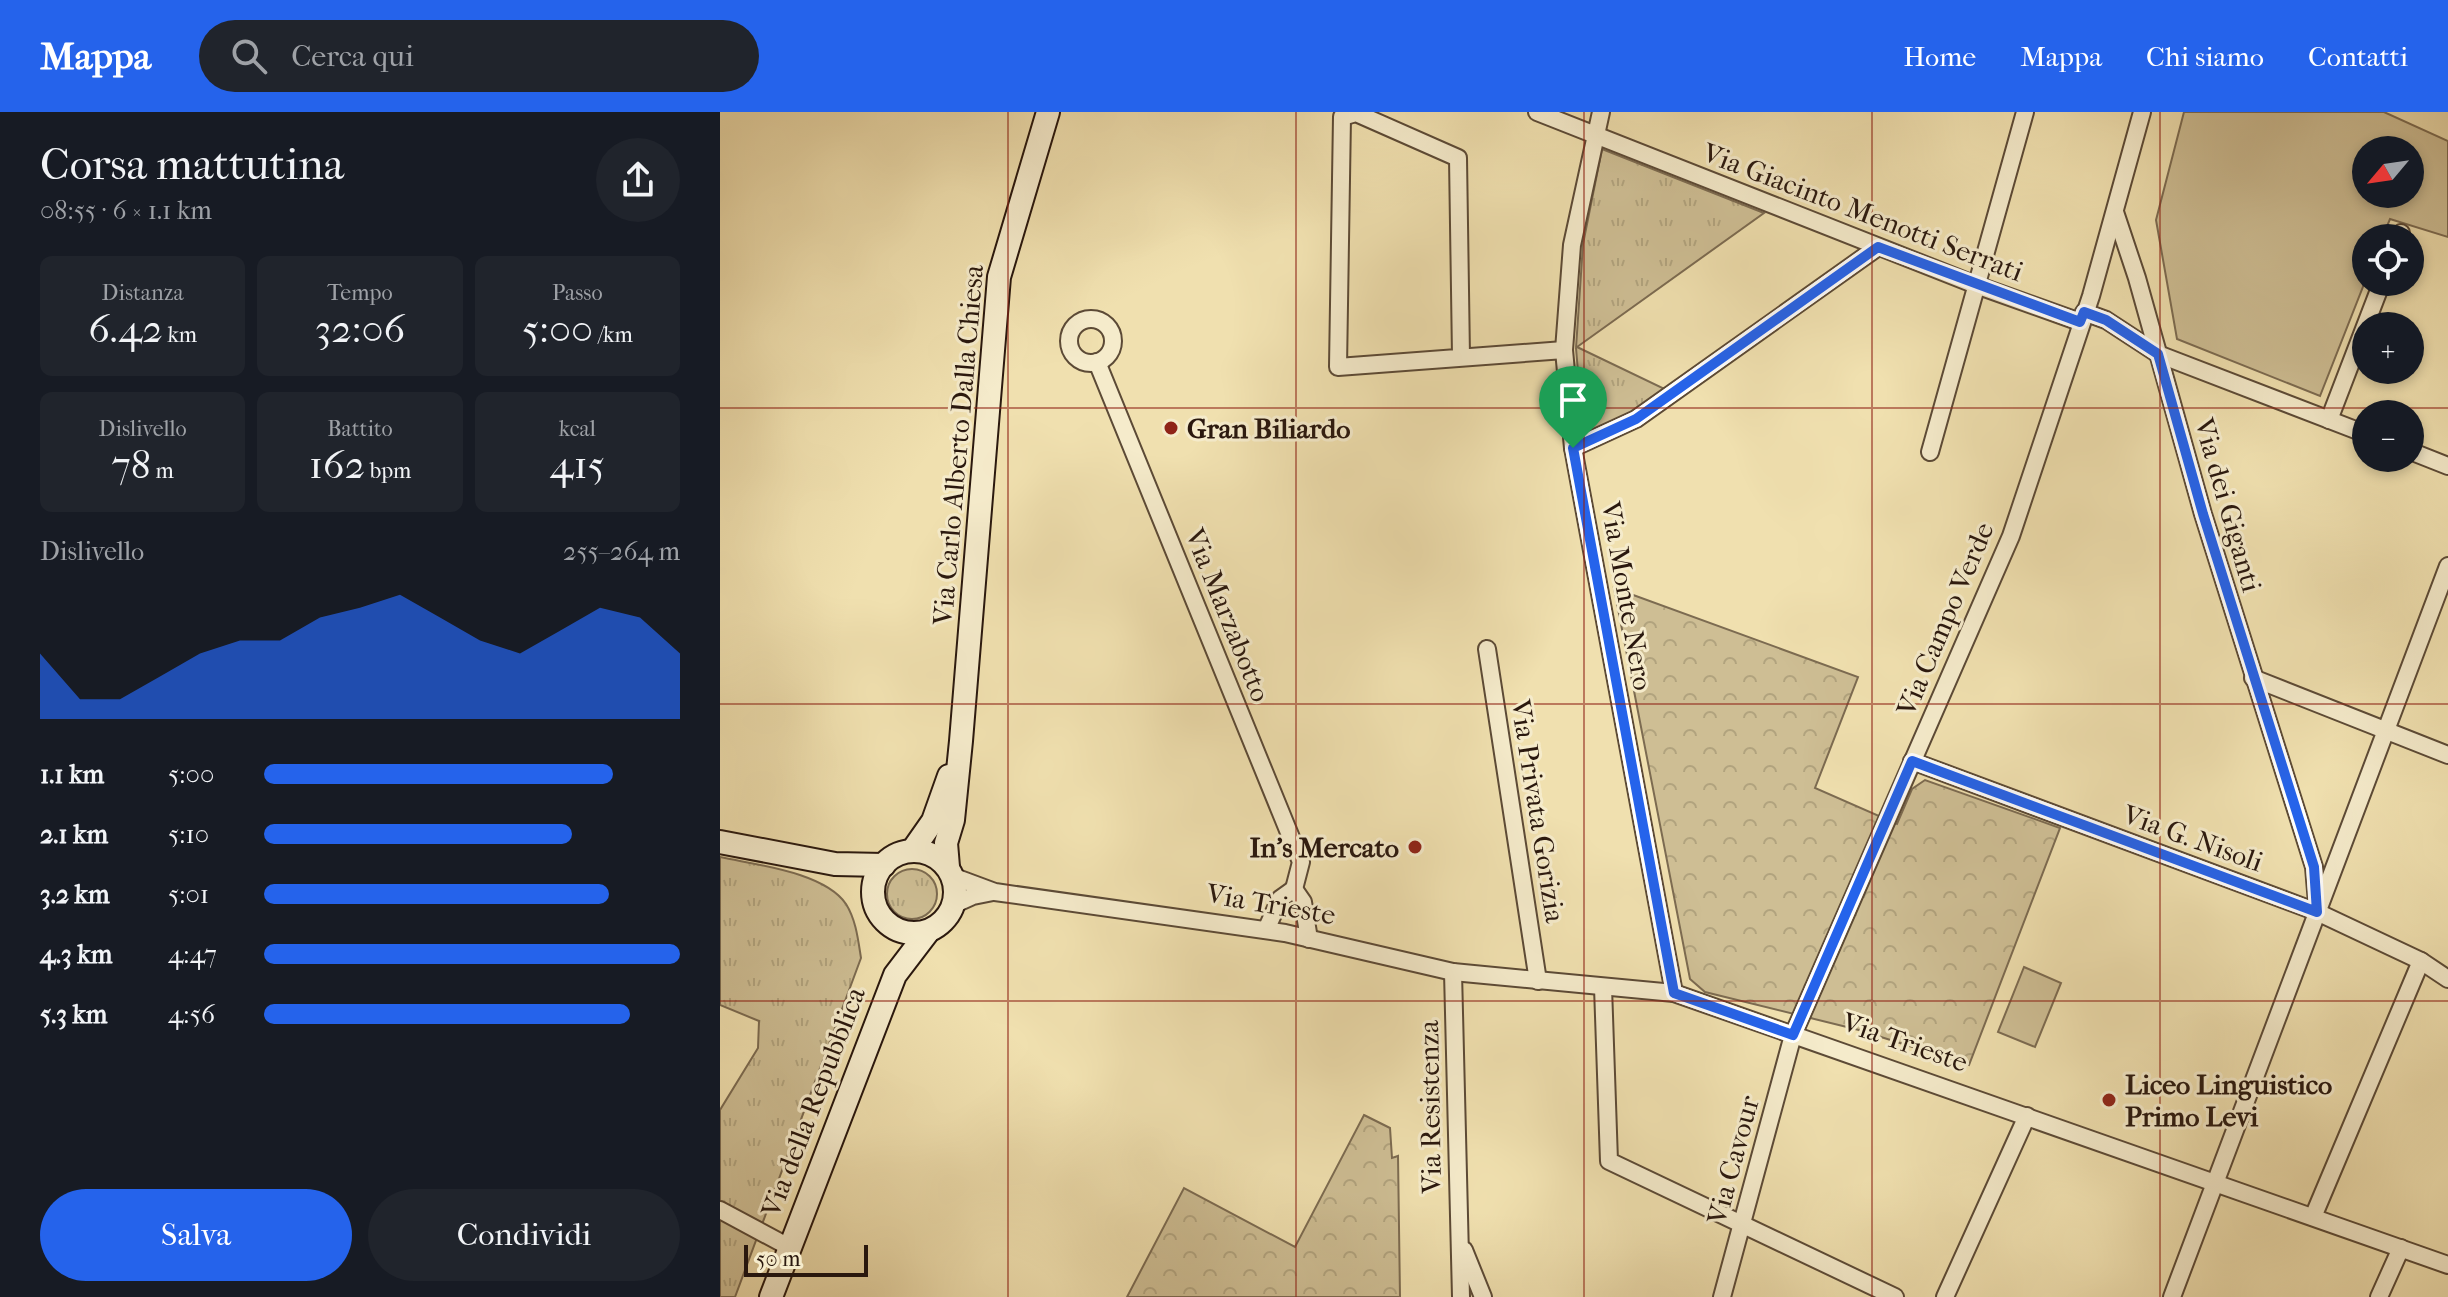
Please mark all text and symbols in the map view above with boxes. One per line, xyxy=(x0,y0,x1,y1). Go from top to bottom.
search box xyxy=(199,20,759,92)
text: Mappa xyxy=(40,34,151,79)
icon: search xyxy=(227,34,271,78)
text: Cerca qui xyxy=(291,39,414,74)
text: Home xyxy=(1903,40,1976,73)
text: Mappa xyxy=(2020,40,2102,73)
text: Chi siamo xyxy=(2146,40,2264,73)
text: Contatti xyxy=(2308,40,2408,73)
street label: Via Giacinto Menotti Serrati xyxy=(1697,135,2028,288)
north arrow xyxy=(2352,136,2424,208)
map controls xyxy=(2352,136,2424,472)
button: share xyxy=(596,138,680,222)
text: Corsa mattutina xyxy=(40,139,344,190)
text: 08:55 · 6 × 1.1 km xyxy=(40,195,212,226)
button: locate xyxy=(2352,224,2424,296)
street label: Via Carlo Alberto Dalla Chiesa xyxy=(926,262,990,628)
text: Distanza xyxy=(102,280,184,306)
text: Tempo xyxy=(327,280,393,306)
text: Passo xyxy=(552,280,603,306)
text: 6.42 xyxy=(88,306,163,352)
text: 32:06 xyxy=(315,306,405,352)
text: 5:00 xyxy=(522,306,593,352)
button: + xyxy=(2352,312,2424,384)
text: km xyxy=(163,322,197,348)
text: /km xyxy=(593,322,633,348)
pin xyxy=(1539,366,1607,448)
icon: arrive xyxy=(1551,378,1595,422)
button: − xyxy=(2352,400,2424,472)
place label: Gran Biliardo xyxy=(1187,412,1350,445)
street label: Via dei Giganti xyxy=(2187,413,2269,596)
text: Dislivello xyxy=(99,416,187,442)
text: Battito xyxy=(327,416,393,442)
text: kcal xyxy=(559,416,596,442)
marker: Gran Biliardo xyxy=(1162,419,1180,437)
text: 78 xyxy=(111,442,151,488)
text: 162 xyxy=(309,442,365,488)
text: 415 xyxy=(550,442,605,488)
text: m xyxy=(151,458,174,484)
text: bpm xyxy=(365,458,411,484)
street label: Via Monte Nero xyxy=(1594,498,1660,693)
street label: Via Campo Verde xyxy=(1889,517,2001,722)
street label: Via Marzabotto xyxy=(1178,523,1278,707)
text: Dislivello xyxy=(40,536,144,567)
text: 255–264 m xyxy=(563,536,680,567)
street label: Via Privata Gorizia xyxy=(1504,696,1572,926)
text: 1.1 km xyxy=(40,759,104,790)
text: 5:00 xyxy=(168,759,214,790)
street label: Via G. Nisoli xyxy=(2118,797,2267,878)
text: 2.1 km xyxy=(40,819,108,850)
text: 5:10 xyxy=(168,819,209,850)
place label: In's Mercato xyxy=(1249,831,1399,864)
marker: In's Mercato xyxy=(1406,838,1424,856)
street label: Via Trieste xyxy=(1203,876,1338,932)
text: 3.2 km xyxy=(40,879,110,910)
text: 5:01 xyxy=(168,879,209,910)
text: 4.3 km xyxy=(40,939,112,970)
text: 4:47 xyxy=(168,939,217,970)
street label: Via della Repubblica xyxy=(754,981,872,1222)
text: 5.3 km xyxy=(40,999,108,1030)
text: 4:56 xyxy=(168,999,215,1030)
street label: Via Trieste xyxy=(1837,1005,1972,1079)
street label: Via Resistenza xyxy=(1412,1019,1448,1195)
place label: Liceo Linguistico Primo Levi xyxy=(2125,1068,2332,1133)
marker: Liceo Linguistico Primo Levi xyxy=(2100,1091,2118,1109)
street label: Via Cavour xyxy=(1700,1092,1766,1229)
button: Salva xyxy=(40,1189,352,1281)
button: Condividi xyxy=(368,1189,680,1281)
scale bar xyxy=(744,1241,868,1277)
text: 50 m xyxy=(756,1246,801,1272)

